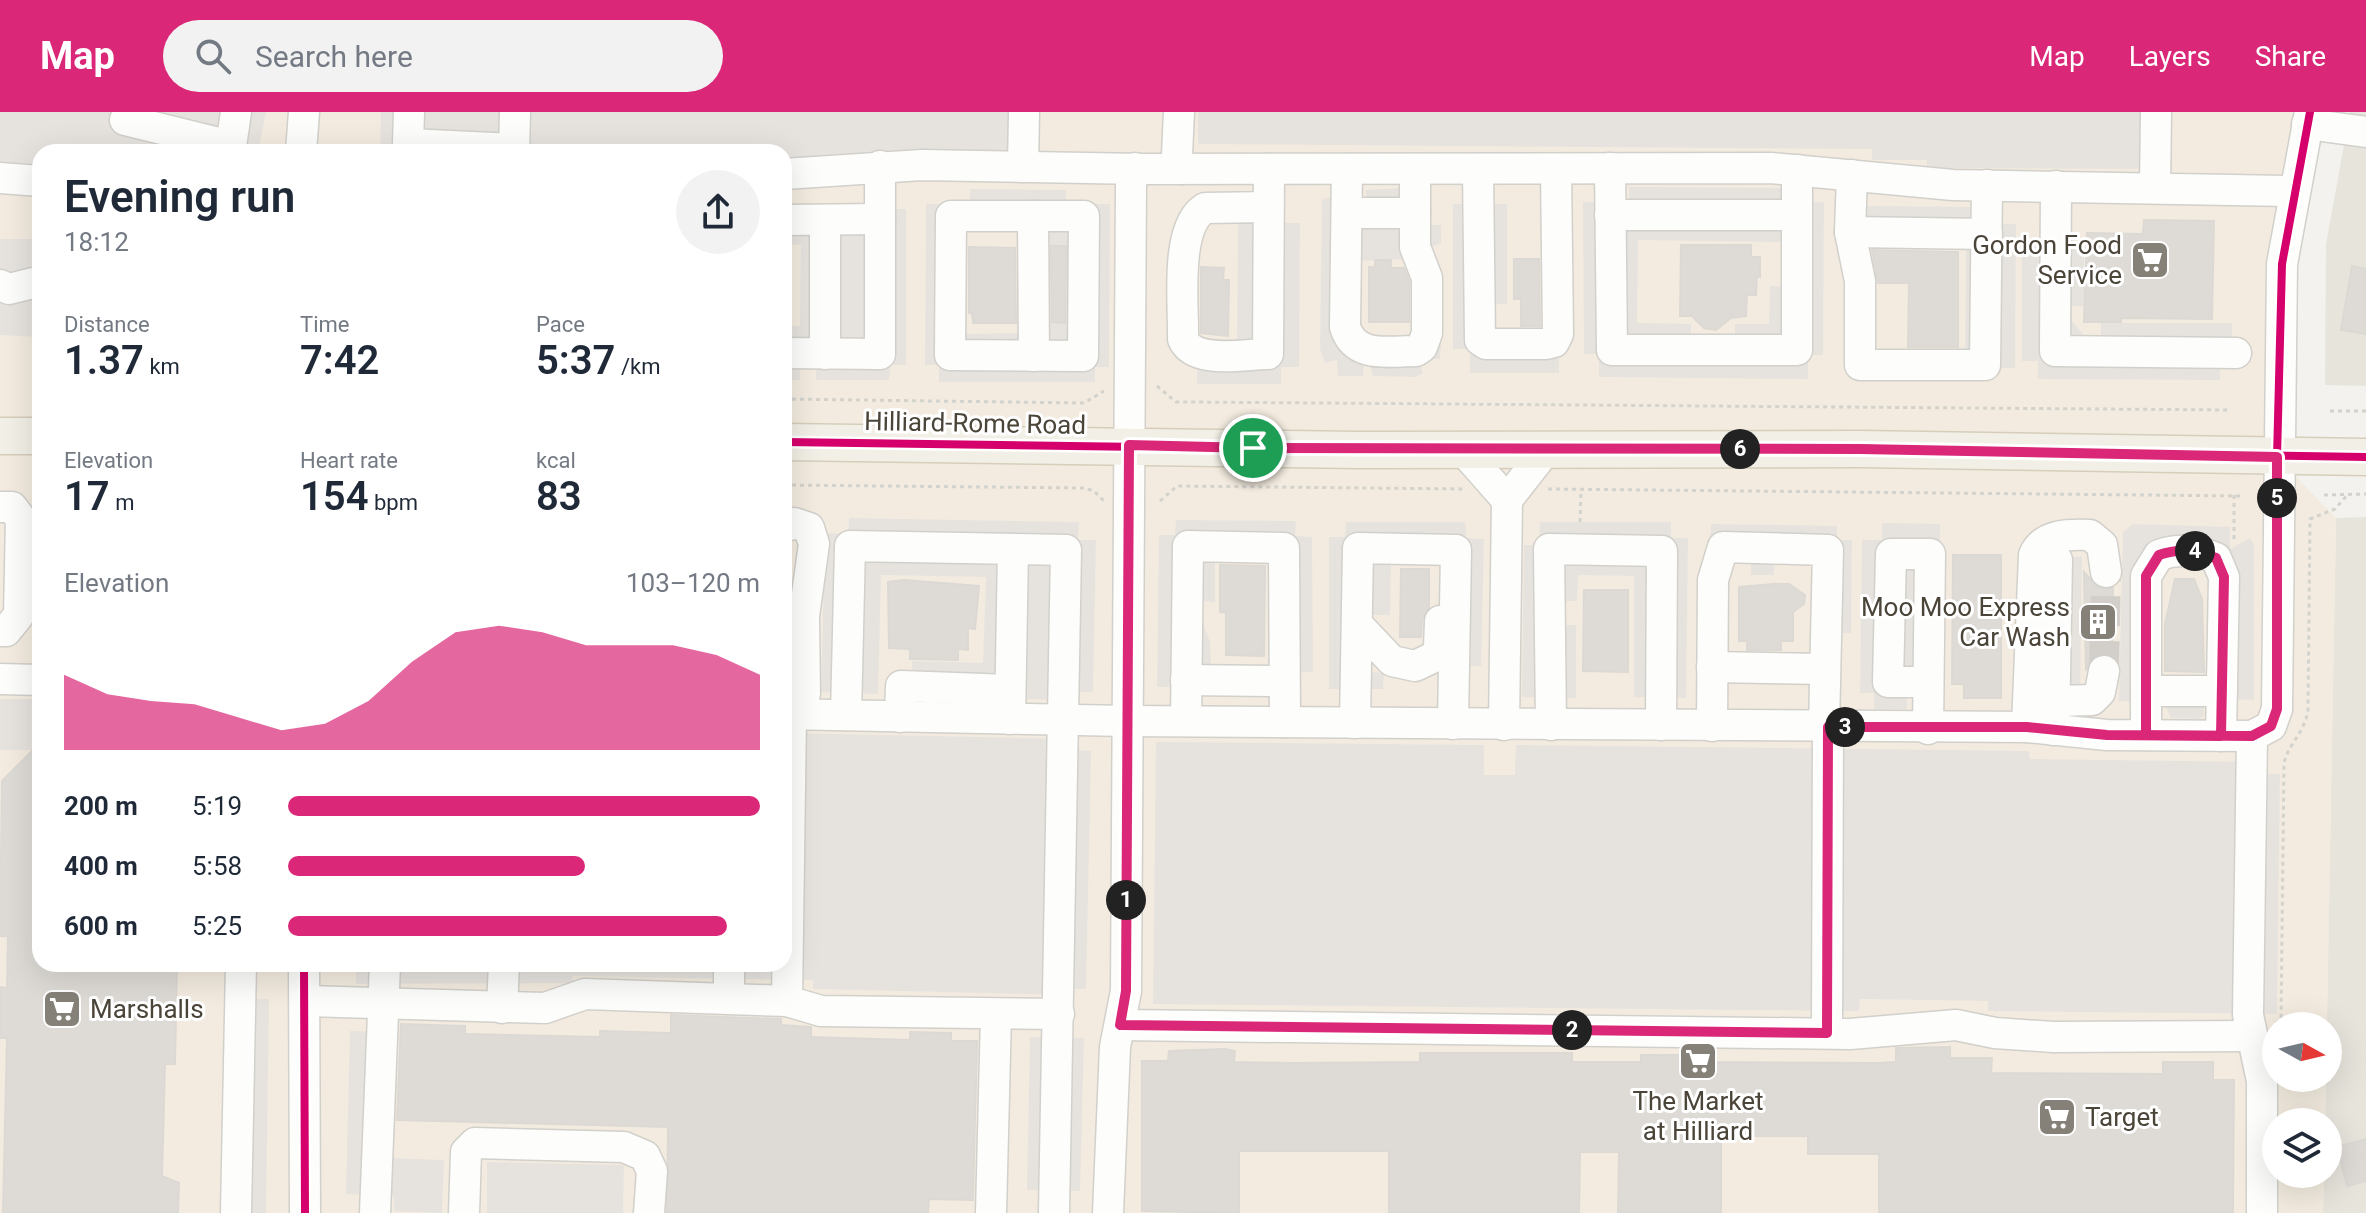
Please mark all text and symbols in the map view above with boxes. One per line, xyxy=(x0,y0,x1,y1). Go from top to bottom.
search box xyxy=(163,20,723,92)
text: Map xyxy=(40,34,115,78)
icon: search xyxy=(191,34,235,78)
text: Search here xyxy=(255,39,413,74)
text: Map xyxy=(2029,40,2085,73)
text: Layers xyxy=(2129,40,2211,73)
text: Share xyxy=(2255,40,2326,73)
button: share xyxy=(676,170,760,254)
text: Evening run xyxy=(64,171,295,223)
text: 18:12 xyxy=(64,227,129,257)
place label: Gordon Food Service xyxy=(1972,230,2122,290)
supermarket icon: Gordon Food Service xyxy=(2129,239,2171,281)
text: Distance xyxy=(64,312,150,337)
text: Time xyxy=(300,312,349,337)
text: Pace xyxy=(536,312,585,337)
text: 1.37 xyxy=(64,337,144,384)
text: 7:42 xyxy=(300,337,379,384)
text: 5:37 xyxy=(536,337,615,384)
text: km xyxy=(144,354,180,379)
text: /km xyxy=(615,354,660,379)
street label: Hilliard-Rome Road xyxy=(864,406,1086,440)
pin xyxy=(1219,414,1287,482)
icon: arrive xyxy=(1231,426,1275,470)
pin: 6 xyxy=(1720,429,1760,469)
text: 6 xyxy=(1734,436,1746,461)
text: Elevation xyxy=(64,448,153,473)
text: Heart rate xyxy=(300,448,398,473)
text: kcal xyxy=(536,448,576,473)
text: 17 xyxy=(64,473,110,520)
text: 154 xyxy=(300,473,369,520)
text: 83 xyxy=(536,473,582,520)
pin: 5 xyxy=(2257,478,2297,518)
text: 5 xyxy=(2271,485,2283,510)
text: m xyxy=(110,490,134,515)
text: bpm xyxy=(369,490,418,515)
pin: 4 xyxy=(2175,531,2215,571)
text: 4 xyxy=(2189,538,2201,563)
text: Elevation xyxy=(64,568,169,598)
text: 103–120 m xyxy=(626,568,760,598)
place label: Moo Moo Express Car Wash xyxy=(1861,592,2070,652)
building icon: Moo Moo Express Car Wash xyxy=(2077,601,2119,643)
pin: 3 xyxy=(1825,707,1865,747)
text: 3 xyxy=(1839,714,1851,739)
text: 200 m xyxy=(64,791,138,821)
text: 5:19 xyxy=(192,791,242,821)
text: 400 m xyxy=(64,851,138,881)
text: 5:58 xyxy=(192,851,242,881)
pin: 1 xyxy=(1106,880,1146,920)
text: 1 xyxy=(1120,887,1132,912)
text: 600 m xyxy=(64,911,138,941)
text: 5:25 xyxy=(192,911,242,941)
supermarket icon: Marshalls xyxy=(41,988,83,1030)
place label: Marshalls xyxy=(90,994,204,1024)
pin: 2 xyxy=(1552,1010,1592,1050)
north arrow xyxy=(2262,1012,2342,1092)
map controls xyxy=(2262,1012,2342,1188)
text: 2 xyxy=(1566,1017,1578,1042)
supermarket icon: The Market at Hilliard xyxy=(1677,1040,1719,1082)
place label: The Market at Hilliard xyxy=(1633,1086,1763,1146)
supermarket icon: Target xyxy=(2036,1096,2078,1138)
place label: Target xyxy=(2085,1102,2159,1132)
button: layers xyxy=(2262,1108,2342,1188)

